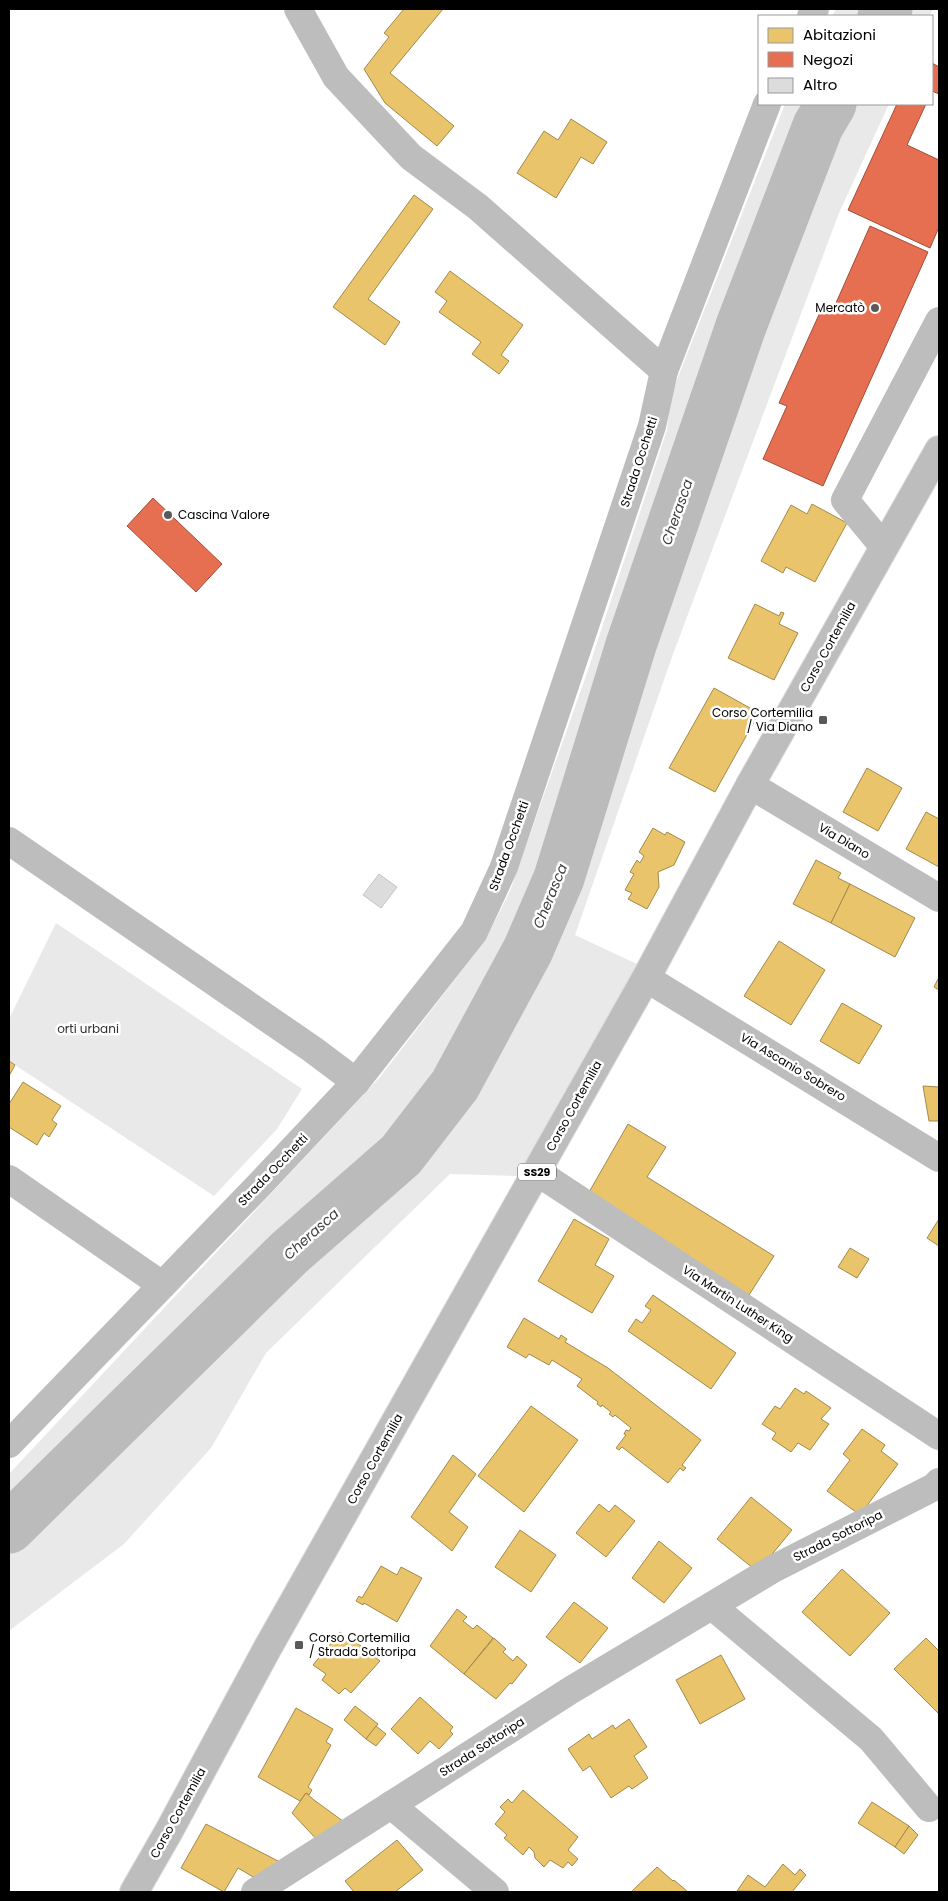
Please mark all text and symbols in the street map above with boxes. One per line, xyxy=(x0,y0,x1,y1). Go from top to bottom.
legend xyxy=(758,15,933,105)
text: Abitazioni xyxy=(803,24,876,45)
text: Negozi xyxy=(803,49,853,70)
text: Altro xyxy=(803,74,837,95)
place label: Mercatò xyxy=(815,299,865,316)
marker: Mercatò xyxy=(869,302,881,314)
street label: Strada Occhetti xyxy=(616,414,661,509)
water label: Cherasca xyxy=(656,476,698,548)
place label: Cascina Valore xyxy=(178,506,270,523)
marker: Cascina Valore xyxy=(162,509,174,521)
street label: Corso Cortemilia xyxy=(796,598,860,695)
place label: Corso Cortemilia / Via Diano xyxy=(712,704,813,735)
marker: Corso Cortemilia / Via Diano xyxy=(817,714,829,726)
street label: Strada Occhetti xyxy=(484,799,533,893)
street label: Via Diano xyxy=(815,819,873,863)
water label: Cherasca xyxy=(528,860,572,931)
park label: orti urbani xyxy=(57,1020,119,1037)
street label: Via Ascanio Sobrero xyxy=(737,1028,850,1105)
street label: Corso Cortemilia xyxy=(542,1057,606,1154)
street label: Strada Occhetti xyxy=(234,1130,312,1209)
road number: SS29 xyxy=(518,1164,556,1180)
water label: Cherasca xyxy=(279,1203,344,1264)
street label: Via Martin Luther King xyxy=(679,1261,797,1346)
street label: Corso Cortemilia xyxy=(343,1410,407,1507)
street label: Strada Sottoripa xyxy=(790,1506,885,1565)
place label: Corso Cortemilia / Strada Sottoripa xyxy=(309,1629,416,1660)
marker: Corso Cortemilia / Strada Sottoripa xyxy=(293,1639,305,1651)
street label: Strada Sottoripa xyxy=(436,1713,528,1780)
street label: Corso Cortemilia xyxy=(146,1764,210,1861)

